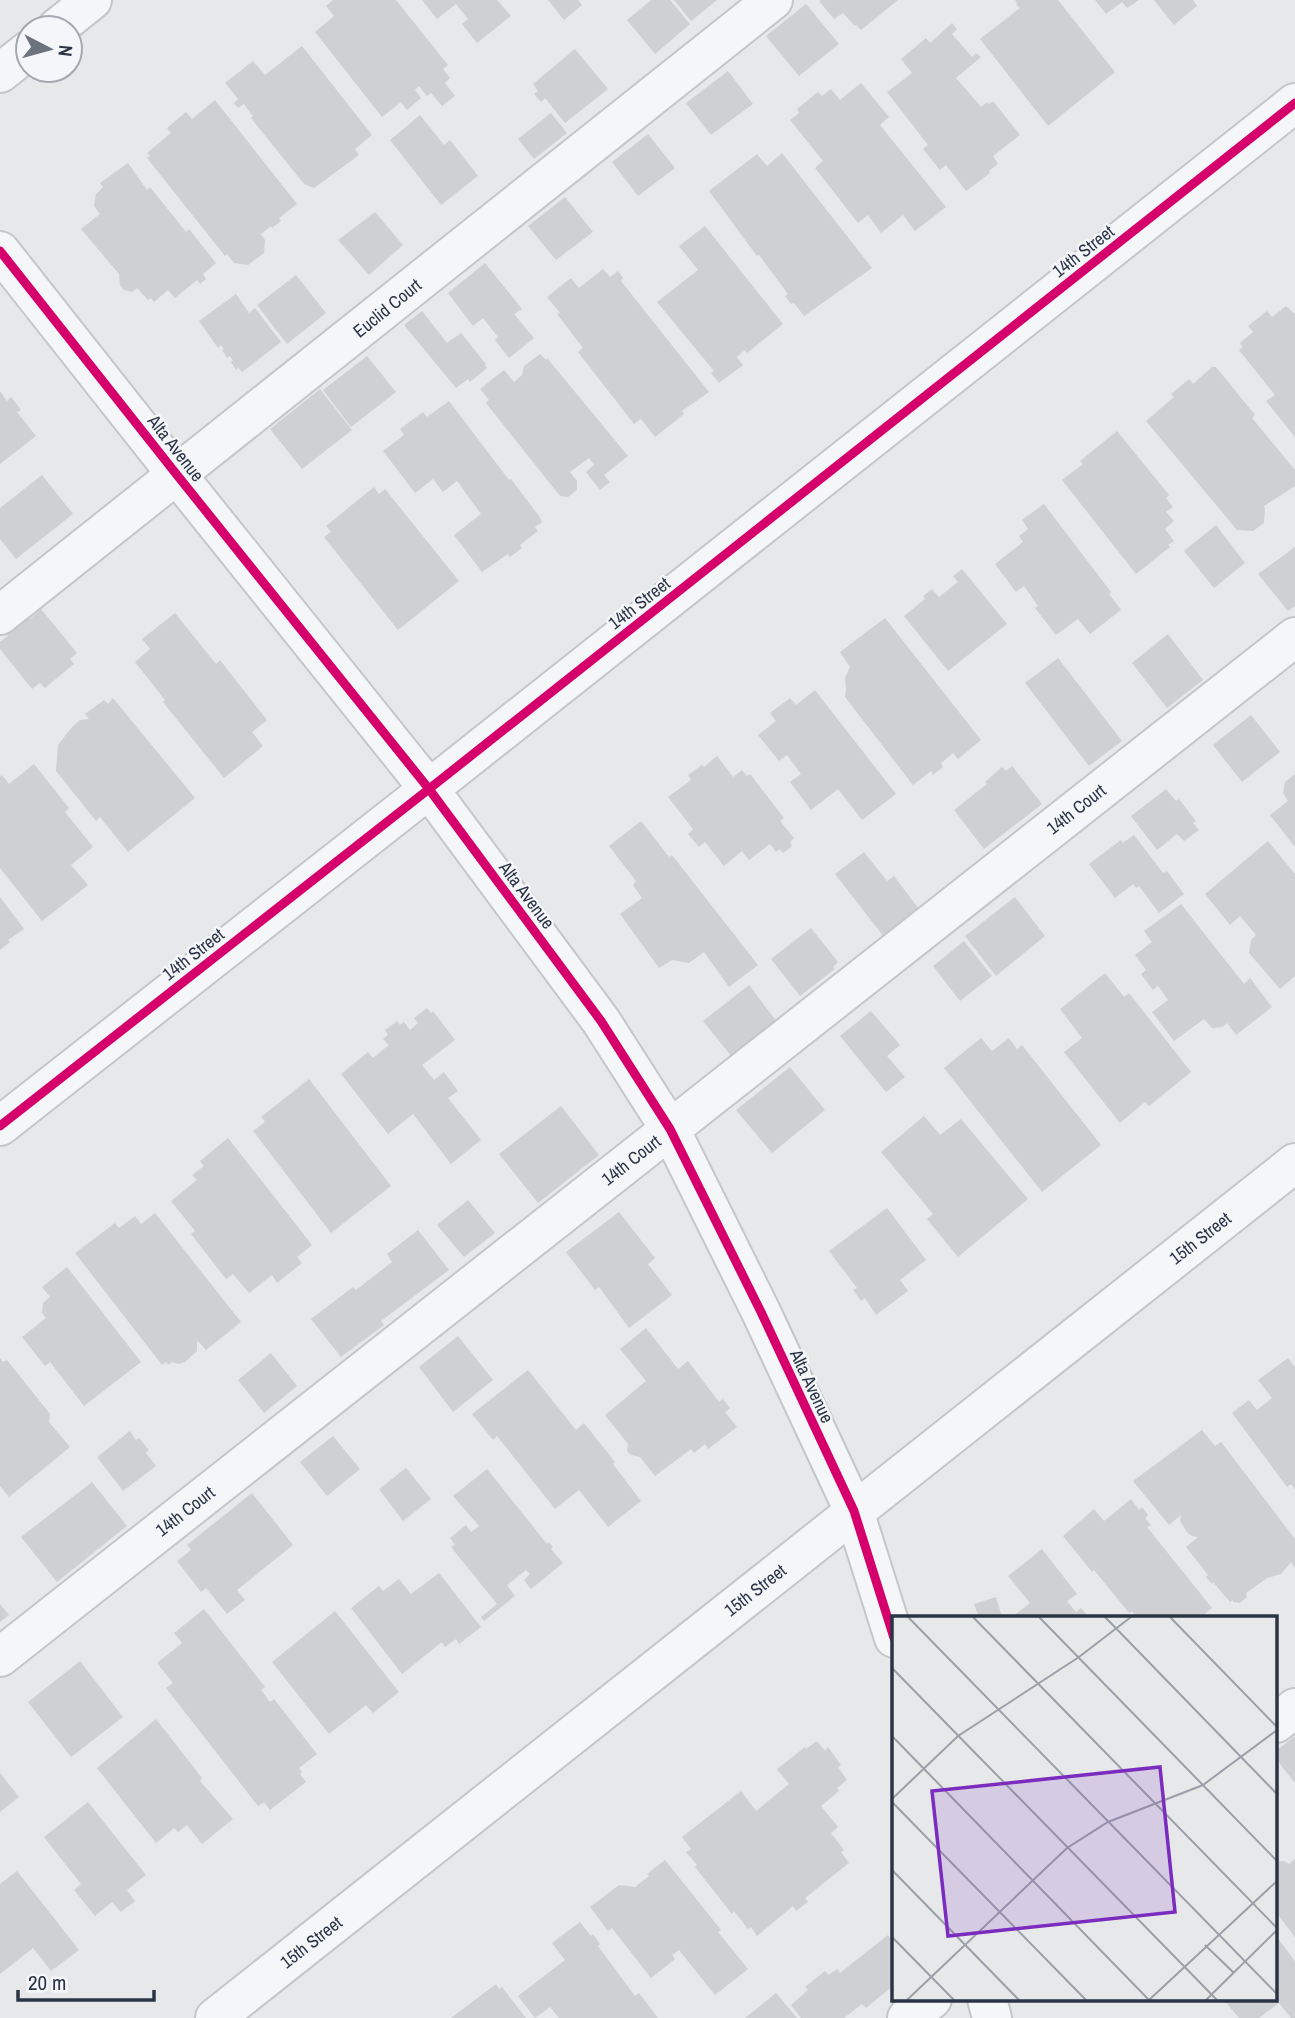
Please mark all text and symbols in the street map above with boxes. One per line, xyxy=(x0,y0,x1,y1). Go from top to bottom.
north arrow xyxy=(14,14,84,84)
text: N xyxy=(52,44,79,58)
street label: 14th Street xyxy=(1047,219,1119,283)
street label: Euclid Court xyxy=(348,273,426,343)
street label: Alta Avenue xyxy=(141,409,210,487)
street label: 14th Street xyxy=(603,571,675,635)
street label: 14th Court xyxy=(1041,778,1111,840)
street label: Alta Avenue xyxy=(493,855,561,934)
street label: 14th Street xyxy=(157,922,229,986)
street label: 14th Court xyxy=(596,1129,666,1191)
street label: 15th Street xyxy=(1164,1206,1236,1270)
street label: Alta Avenue xyxy=(784,1344,840,1427)
street label: 14th Court xyxy=(150,1480,220,1542)
street label: 15th Street xyxy=(719,1558,791,1622)
inset map xyxy=(892,1616,1278,2000)
street label: 15th Street xyxy=(275,1910,347,1974)
scale bar xyxy=(18,1958,154,2002)
text: 20 m xyxy=(28,1968,66,1997)

